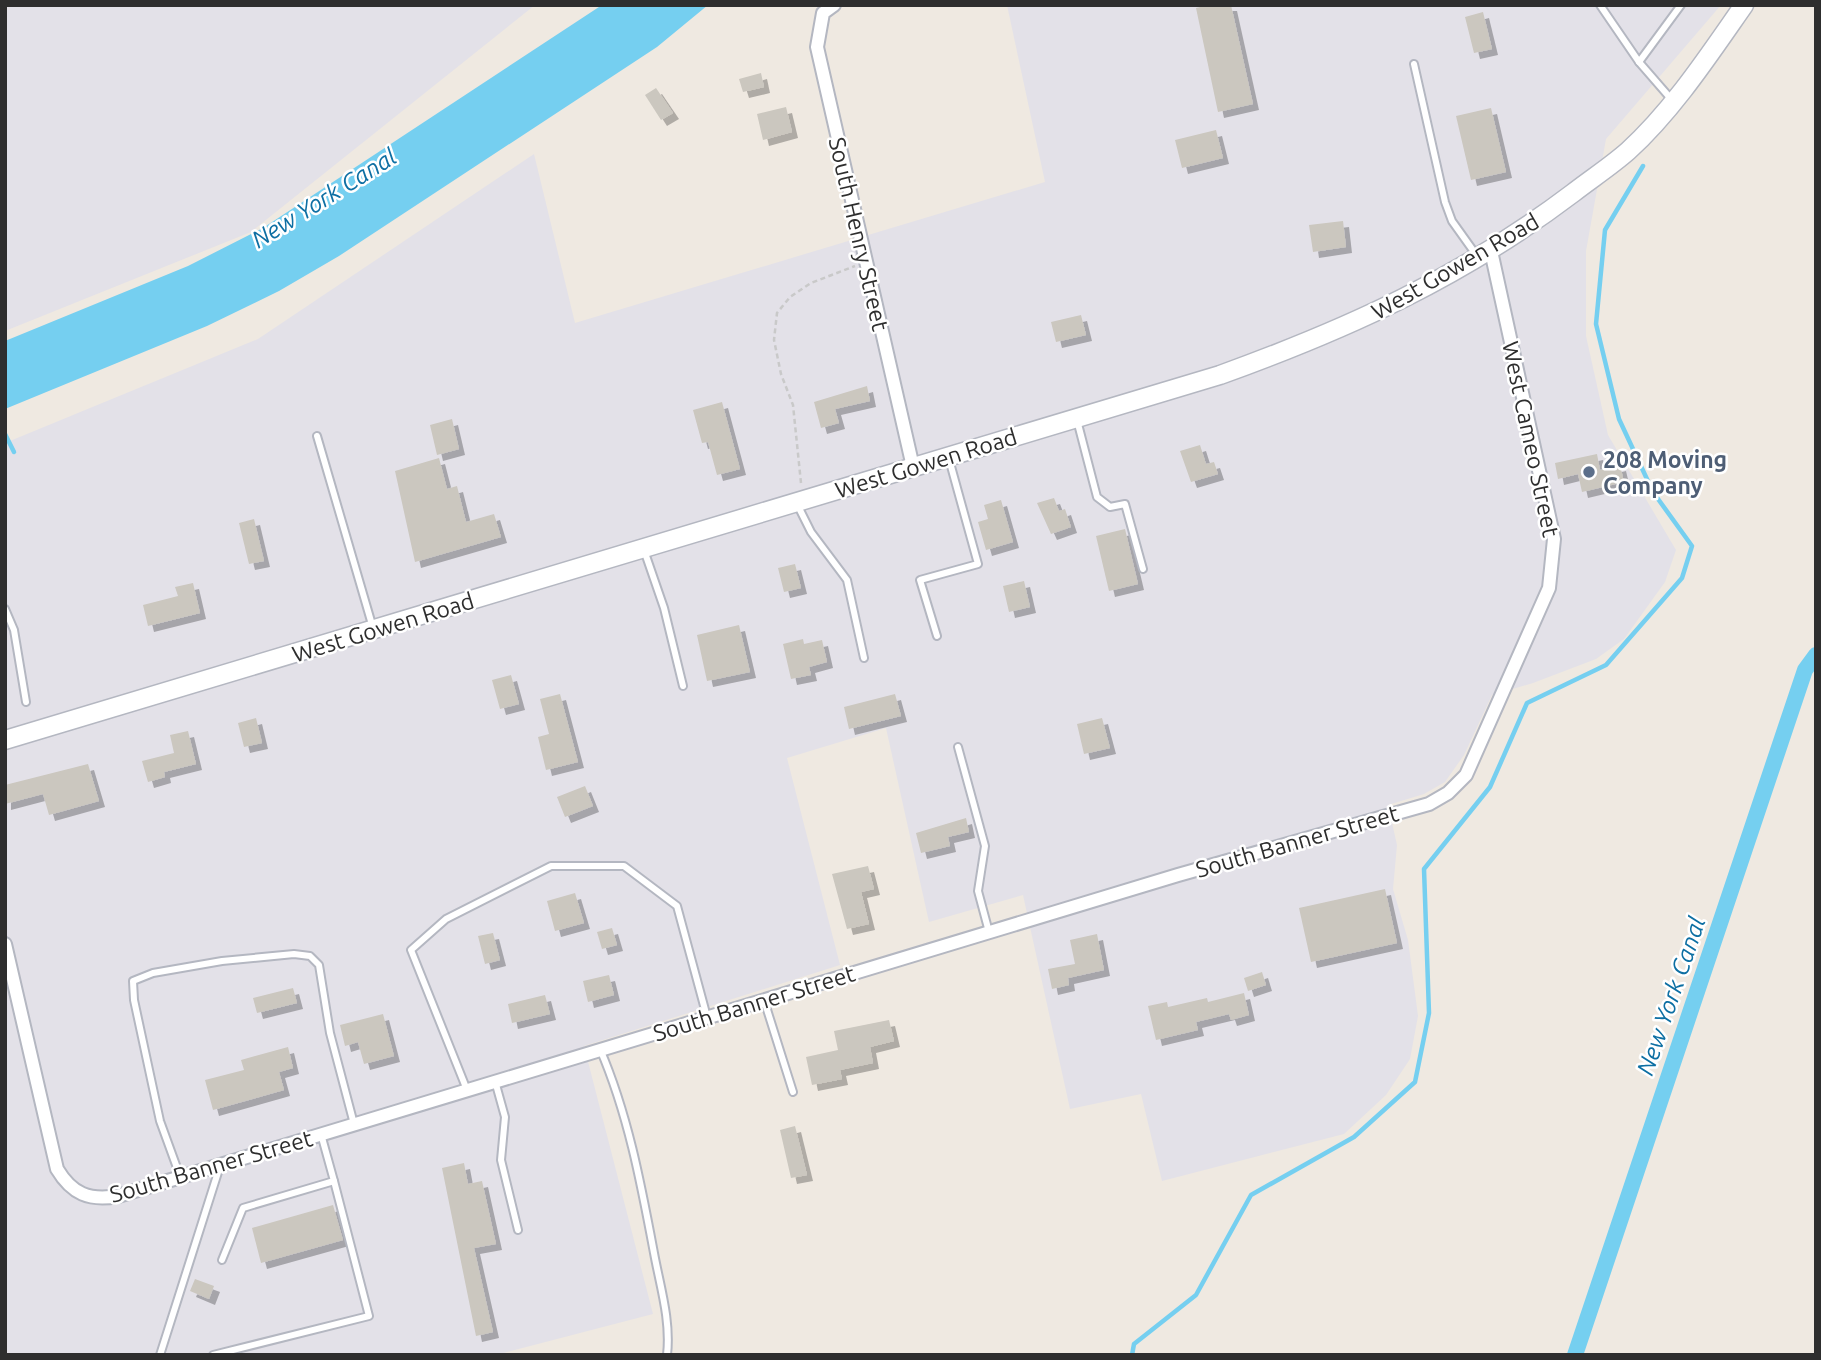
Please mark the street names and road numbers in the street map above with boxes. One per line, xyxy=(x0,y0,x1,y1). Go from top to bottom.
street label: South Henry Street xyxy=(825,135,893,333)
street label: West Gowen Road xyxy=(1367,208,1543,324)
street label: West Cameo Street xyxy=(1498,339,1564,539)
street label: West Gowen Road xyxy=(832,423,1020,503)
street label: West Gowen Road xyxy=(289,587,477,667)
street label: South Banner Street xyxy=(1193,800,1401,882)
street label: South Banner Street xyxy=(650,960,858,1046)
street label: South Banner Street xyxy=(107,1125,315,1207)

